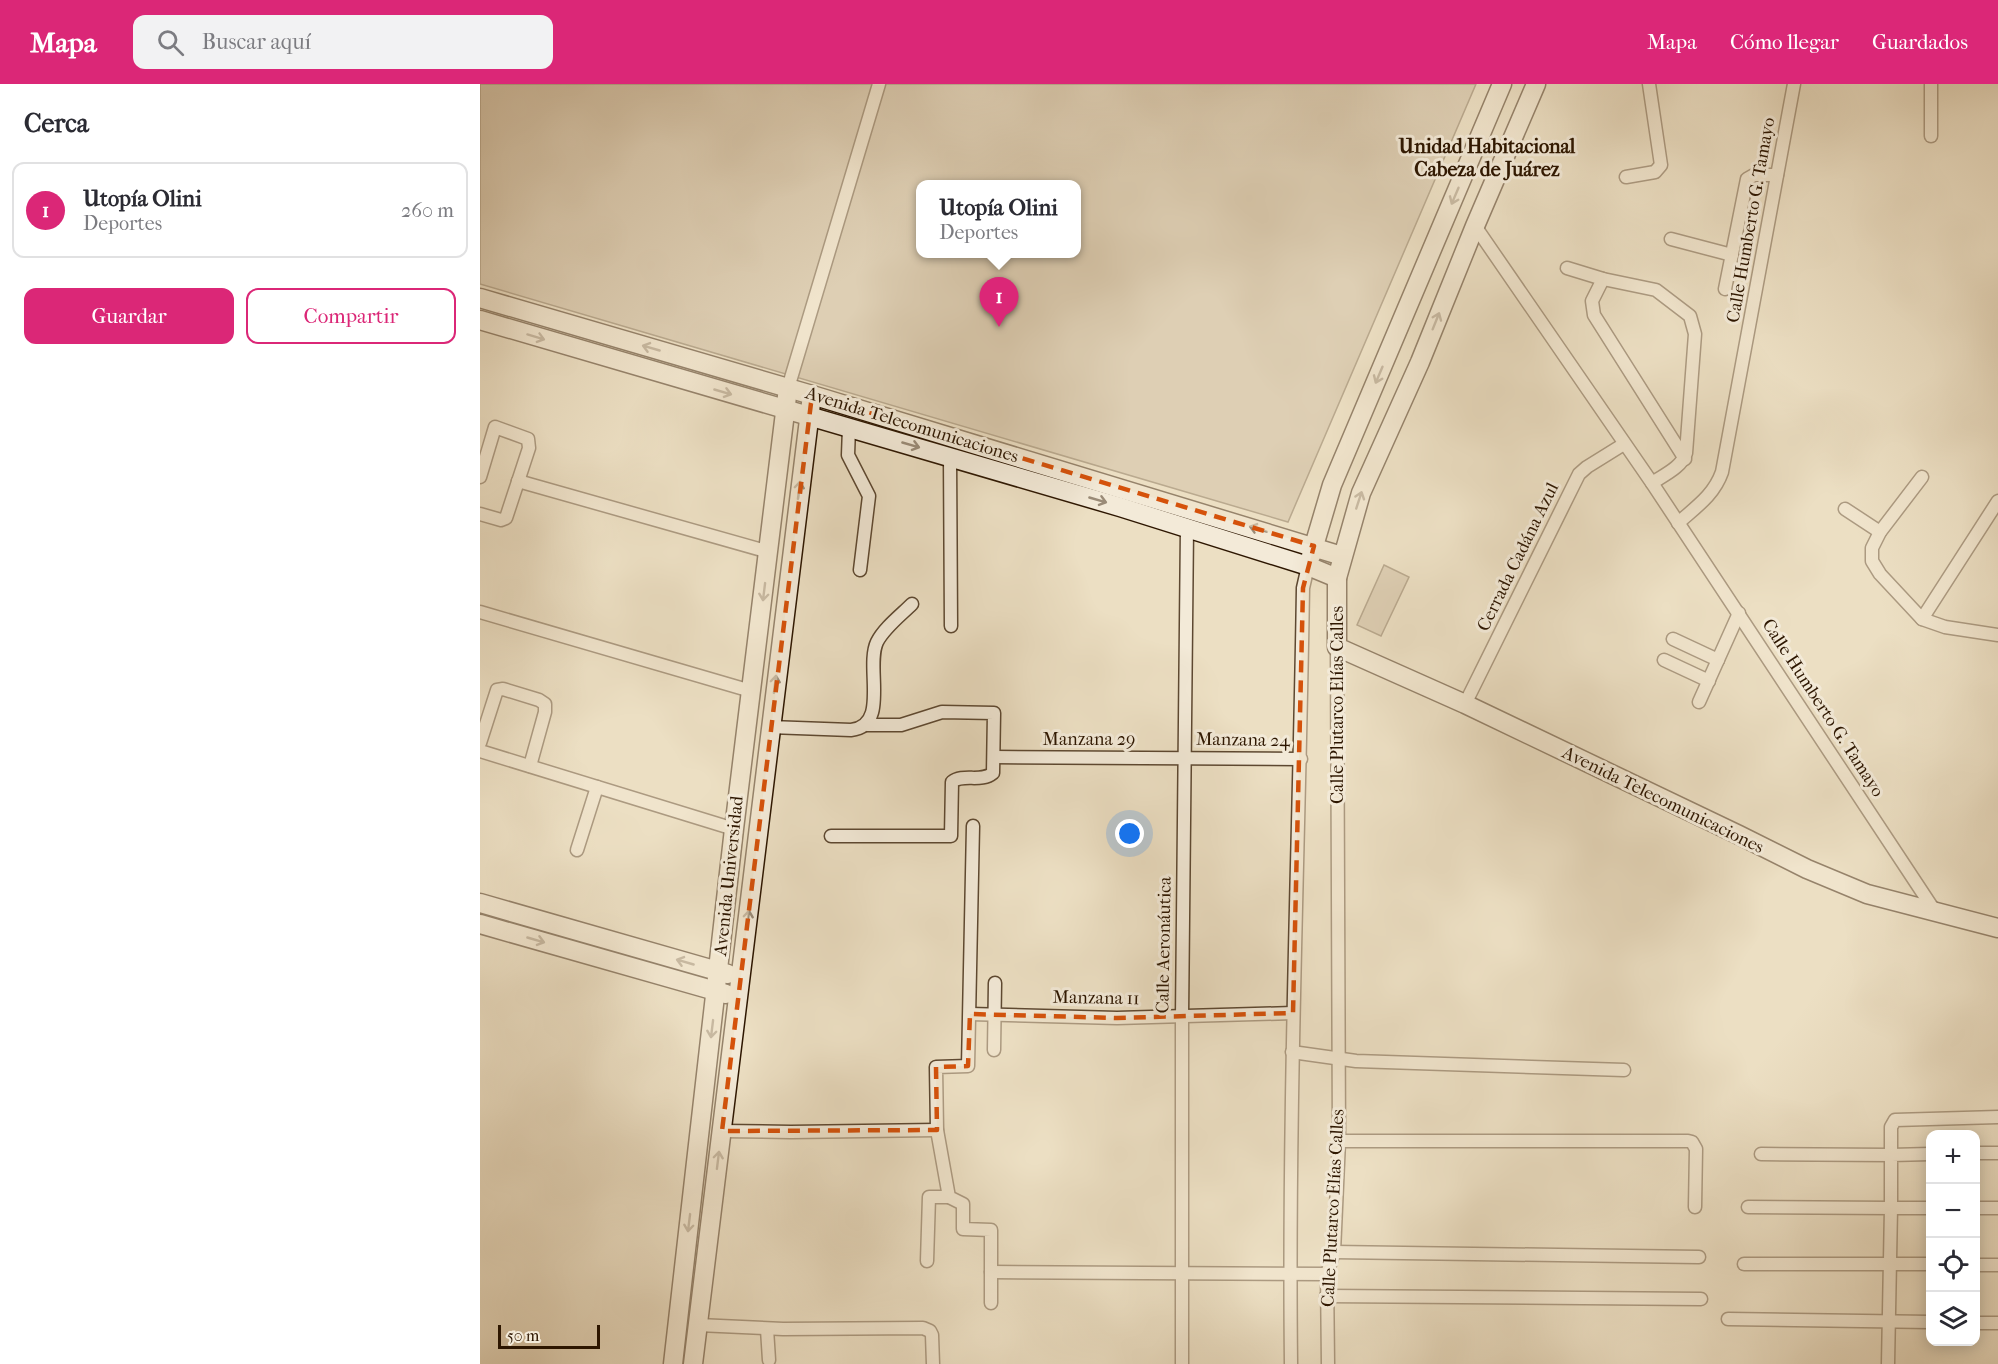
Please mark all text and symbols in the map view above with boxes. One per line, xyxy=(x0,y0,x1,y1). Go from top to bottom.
search box xyxy=(133,15,553,69)
text: Mapa xyxy=(30,26,97,59)
icon: search xyxy=(154,26,187,59)
text: Buscar aquí xyxy=(202,29,311,55)
text: Mapa xyxy=(1647,30,1697,54)
text: Cómo llegar xyxy=(1730,30,1839,54)
text: Guardados xyxy=(1872,30,1968,54)
text: Cerca xyxy=(24,108,89,139)
street label: Calle Humberto G. Tamayo xyxy=(1723,116,1779,324)
district label: Unidad Habitacional Cabeza de Juárez xyxy=(1398,135,1576,181)
popup xyxy=(916,180,1081,258)
text: Utopía Olini xyxy=(83,186,202,212)
one-way arrow xyxy=(1449,186,1460,205)
text: Utopía Olini xyxy=(939,195,1058,221)
text: 1 xyxy=(42,199,49,222)
text: 260 m xyxy=(401,199,454,222)
text: Deportes xyxy=(83,212,162,235)
text: Deportes xyxy=(939,221,1018,244)
pin: 1 xyxy=(980,278,1018,327)
button: Guardar xyxy=(24,288,234,344)
button: Compartir xyxy=(246,288,456,344)
one-way arrow xyxy=(1431,312,1442,331)
one-way arrow xyxy=(526,332,545,343)
one-way arrow xyxy=(642,342,661,353)
one-way arrow xyxy=(1373,366,1384,384)
street label: Avenida Telecomunicaciones xyxy=(802,382,1021,468)
one-way arrow xyxy=(713,387,732,398)
one-way arrow xyxy=(901,440,920,451)
street label: Cerrada Cadána Azul xyxy=(1473,479,1563,635)
one-way arrow xyxy=(794,481,805,501)
one-way arrow xyxy=(1355,491,1366,510)
one-way arrow xyxy=(1088,495,1107,506)
one-way arrow xyxy=(1249,523,1268,534)
one-way arrow xyxy=(758,582,769,602)
street label: Calle Plutarco Elías Calles xyxy=(1327,606,1348,804)
street label: Calle Humberto G. Tamayo xyxy=(1758,615,1888,801)
one-way arrow xyxy=(770,675,781,694)
street label: Manzana 29 xyxy=(1043,729,1135,750)
street label: Manzana 24 xyxy=(1196,729,1291,751)
street label: Avenida Telecomunicaciones xyxy=(1558,742,1767,858)
street label: Avenida Universidad xyxy=(710,795,748,958)
your location xyxy=(1115,819,1144,848)
street label: Calle Aeronáutica xyxy=(1152,876,1176,1014)
one-way arrow xyxy=(742,910,753,930)
one-way arrow xyxy=(526,935,545,946)
one-way arrow xyxy=(676,955,695,967)
street label: Manzana 11 xyxy=(1052,987,1140,1009)
one-way arrow xyxy=(706,1019,717,1039)
street label: Calle Plutarco Elías Calles xyxy=(1317,1108,1349,1307)
map controls xyxy=(1926,1130,1980,1346)
button: + xyxy=(1926,1130,1980,1184)
one-way arrow xyxy=(713,1151,724,1170)
button: − xyxy=(1926,1184,1980,1238)
one-way arrow xyxy=(684,1212,695,1232)
button: locate xyxy=(1926,1238,1980,1292)
button: layers xyxy=(1926,1292,1980,1346)
scale bar xyxy=(498,1322,600,1350)
text: 50 m xyxy=(507,1326,539,1345)

